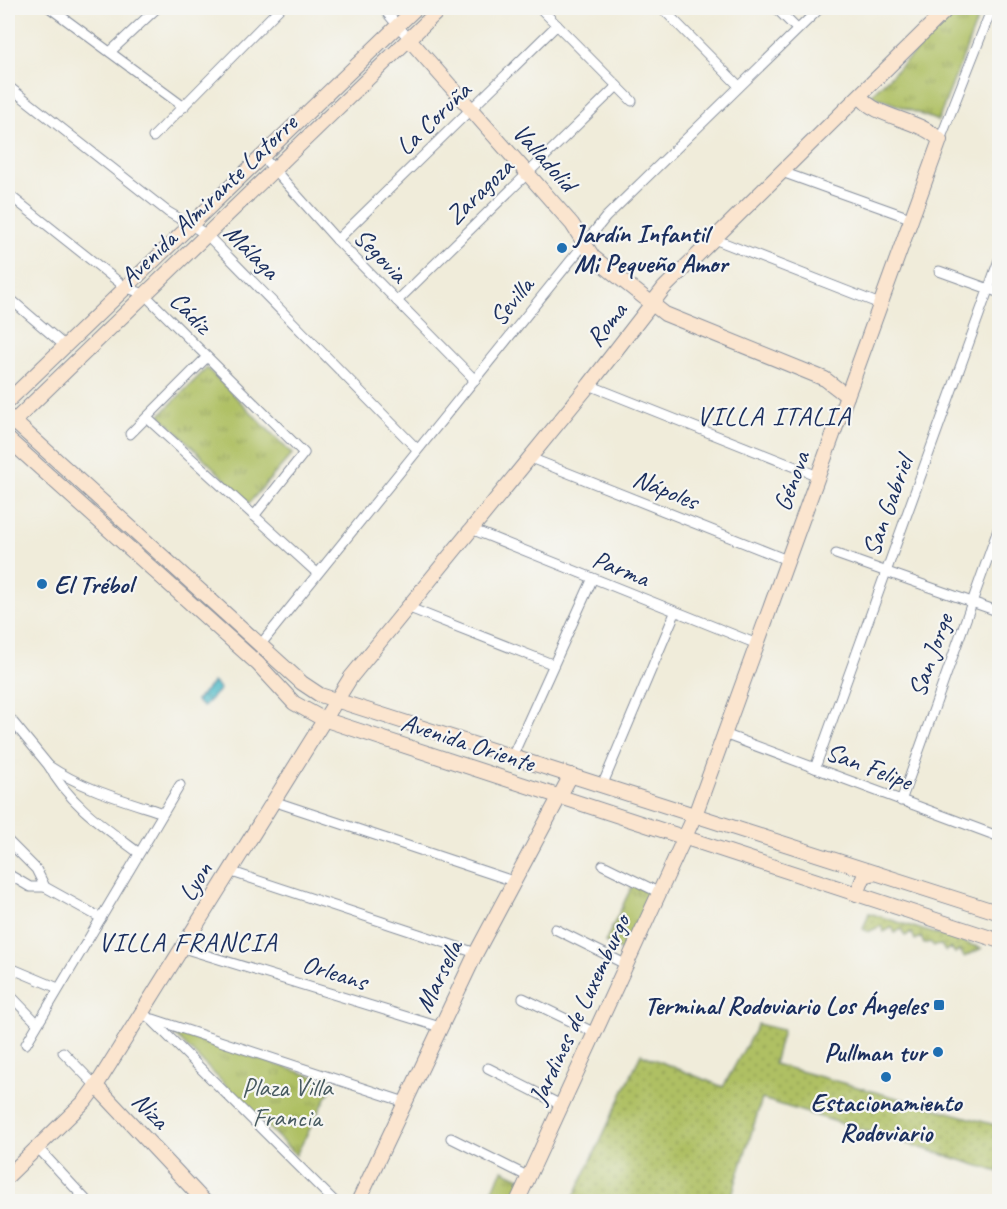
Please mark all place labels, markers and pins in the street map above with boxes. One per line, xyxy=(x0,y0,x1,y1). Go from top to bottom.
place label: Jardín Infantil Mi Pequeño Amor xyxy=(572,217,730,280)
marker: Jardín Infantil Mi Pequeño Amor xyxy=(555,241,569,255)
place label: El Trébol xyxy=(54,568,137,601)
marker: El Trébol xyxy=(35,577,49,591)
place label: Terminal Rodoviario Los Ángeles xyxy=(645,989,930,1022)
marker: Terminal Rodoviario Los Ángeles xyxy=(932,998,946,1012)
place label: Pullman tur xyxy=(824,1036,929,1069)
marker: Pullman tur xyxy=(931,1045,945,1059)
marker: Estacionamiento Rodoviario xyxy=(879,1070,893,1084)
place label: Estacionamiento Rodoviario xyxy=(811,1086,963,1149)

